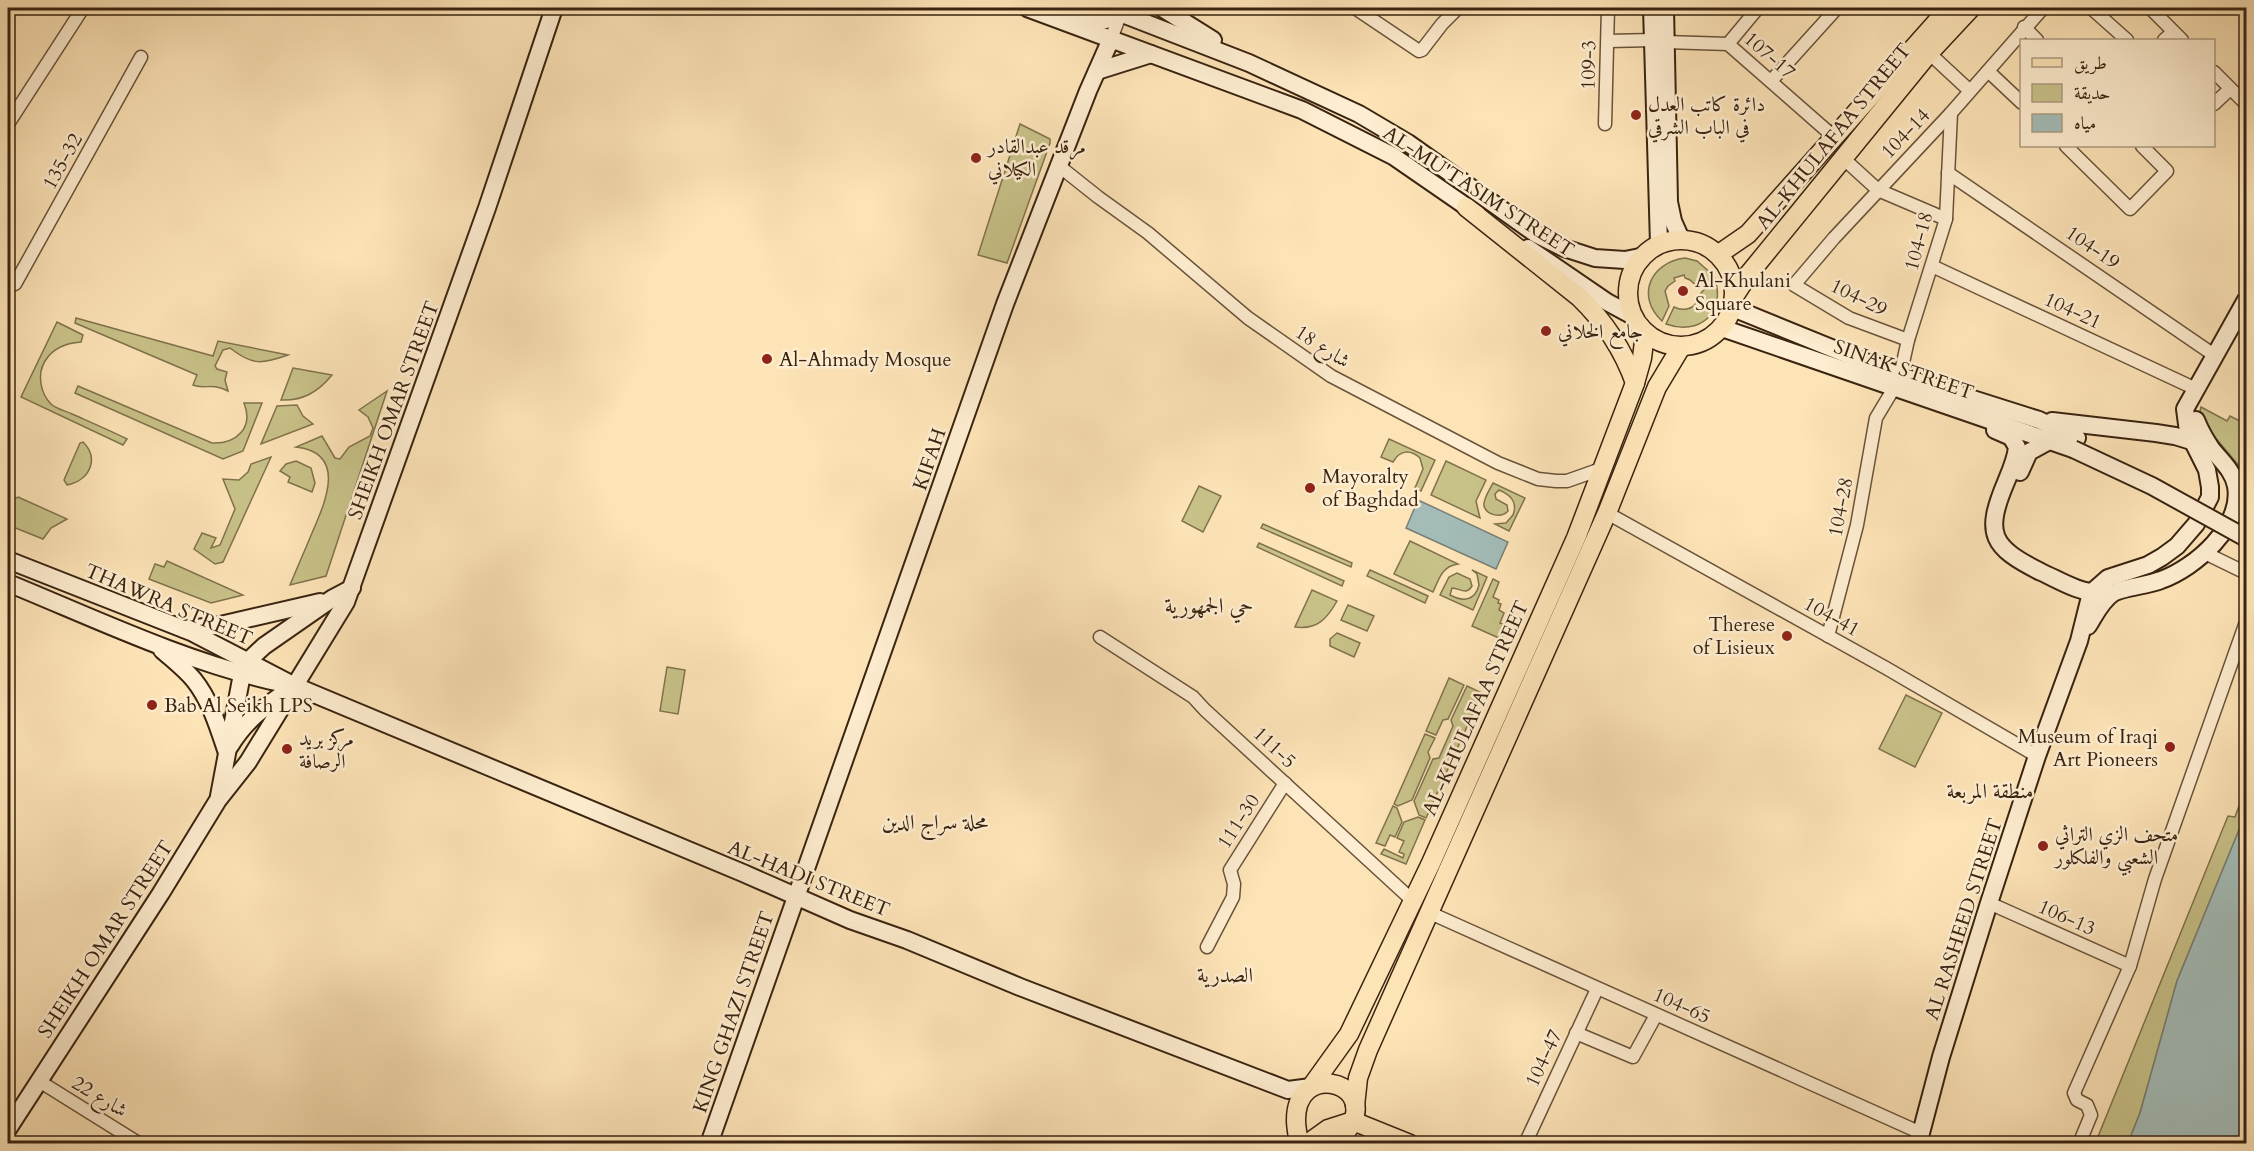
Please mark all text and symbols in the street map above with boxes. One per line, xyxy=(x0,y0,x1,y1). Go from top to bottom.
street label: 107-17 xyxy=(1738,25,1801,85)
street label: AL-KHULAFAA STREET xyxy=(1750,37,1917,235)
legend xyxy=(2020,39,2215,147)
street label: 109-3 xyxy=(1575,40,1602,90)
text: طريق xyxy=(2074,51,2107,76)
text: حديقة xyxy=(2074,81,2110,106)
place label: دائرة كاتب العدل في الباب الشرقي xyxy=(1648,91,1765,143)
street label: 104-14 xyxy=(1875,102,1936,164)
marker: دائرة كاتب العدل في الباب الشرقي xyxy=(1629,108,1643,122)
text: مياه xyxy=(2074,111,2096,136)
street label: AL-MU'TASIM STREET xyxy=(1378,119,1580,264)
street label: 135-32 xyxy=(36,128,89,194)
place label: مرقد عبدالقادر الكيلاني xyxy=(986,133,1086,185)
marker: مرقد عبدالقادر الكيلاني xyxy=(969,151,983,165)
street label: 104-18 xyxy=(1898,209,1939,274)
street label: 104-19 xyxy=(2060,219,2125,275)
place label: Al-Khulani Square xyxy=(1695,267,1791,317)
street label: 104-29 xyxy=(1826,272,1892,323)
marker: Al-Khulani Square xyxy=(1676,284,1690,298)
street label: 104-21 xyxy=(2040,286,2106,335)
street label: SHEIKH OMAR STREET xyxy=(341,297,446,523)
place label: جامع الخلاني xyxy=(1558,318,1643,349)
street label: شارع 18 xyxy=(1288,319,1355,378)
marker: جامع الخلاني xyxy=(1539,324,1553,338)
street label: SINAK STREET xyxy=(1830,333,1978,406)
place label: Al-Ahmady Mosque xyxy=(779,346,952,373)
marker: Al-Ahmady Mosque xyxy=(760,352,774,366)
street label: KIFAH xyxy=(906,424,953,494)
place label: Mayoralty of Baghdad xyxy=(1322,463,1419,513)
street label: 104-28 xyxy=(1822,475,1859,539)
marker: Mayoralty of Baghdad xyxy=(1303,481,1317,495)
street label: THAWRA STREET xyxy=(81,557,257,652)
street label: 104-41 xyxy=(1799,590,1865,643)
district label: حي الجمهورية xyxy=(1164,591,1254,624)
street label: AL-KHULAFAA STREET xyxy=(1416,596,1535,820)
place label: Therese of Lisieux xyxy=(1693,611,1775,661)
marker: Therese of Lisieux xyxy=(1780,629,1794,643)
place label: Bab Al Seikh LPS xyxy=(164,692,313,719)
marker: Bab Al Seikh LPS xyxy=(145,698,159,712)
street label: 111-5 xyxy=(1247,720,1302,774)
place label: Museum of Iraqi Art Pioneers xyxy=(2018,723,2158,773)
place label: مركز بريد الرصافة xyxy=(299,725,354,775)
marker: Museum of Iraqi Art Pioneers xyxy=(2163,740,2177,754)
marker: مركز بريد الرصافة xyxy=(280,742,294,756)
district label: منطقة المربعة xyxy=(1947,777,2034,806)
street label: 111-30 xyxy=(1211,789,1266,854)
district label: محلة سراج الدين xyxy=(882,808,988,841)
street label: AL RASHEED STREET xyxy=(1918,814,2009,1024)
place label: متحف الزي التراثي الشعبي والفلكلور xyxy=(2053,821,2178,876)
street label: AL-HADI STREET xyxy=(724,834,894,923)
street label: SHEIKH OMAR STREET xyxy=(31,835,180,1043)
marker: متحف الزي التراثي الشعبي والفلكلور xyxy=(2036,839,2050,853)
street label: 106-13 xyxy=(2034,893,2100,942)
street label: KING GHAZI STREET xyxy=(686,908,781,1116)
district label: الصدرية xyxy=(1197,961,1253,990)
street label: 104-65 xyxy=(1649,981,1715,1030)
street label: 104-47 xyxy=(1519,1025,1568,1091)
street label: شارع 22 xyxy=(65,1069,133,1127)

